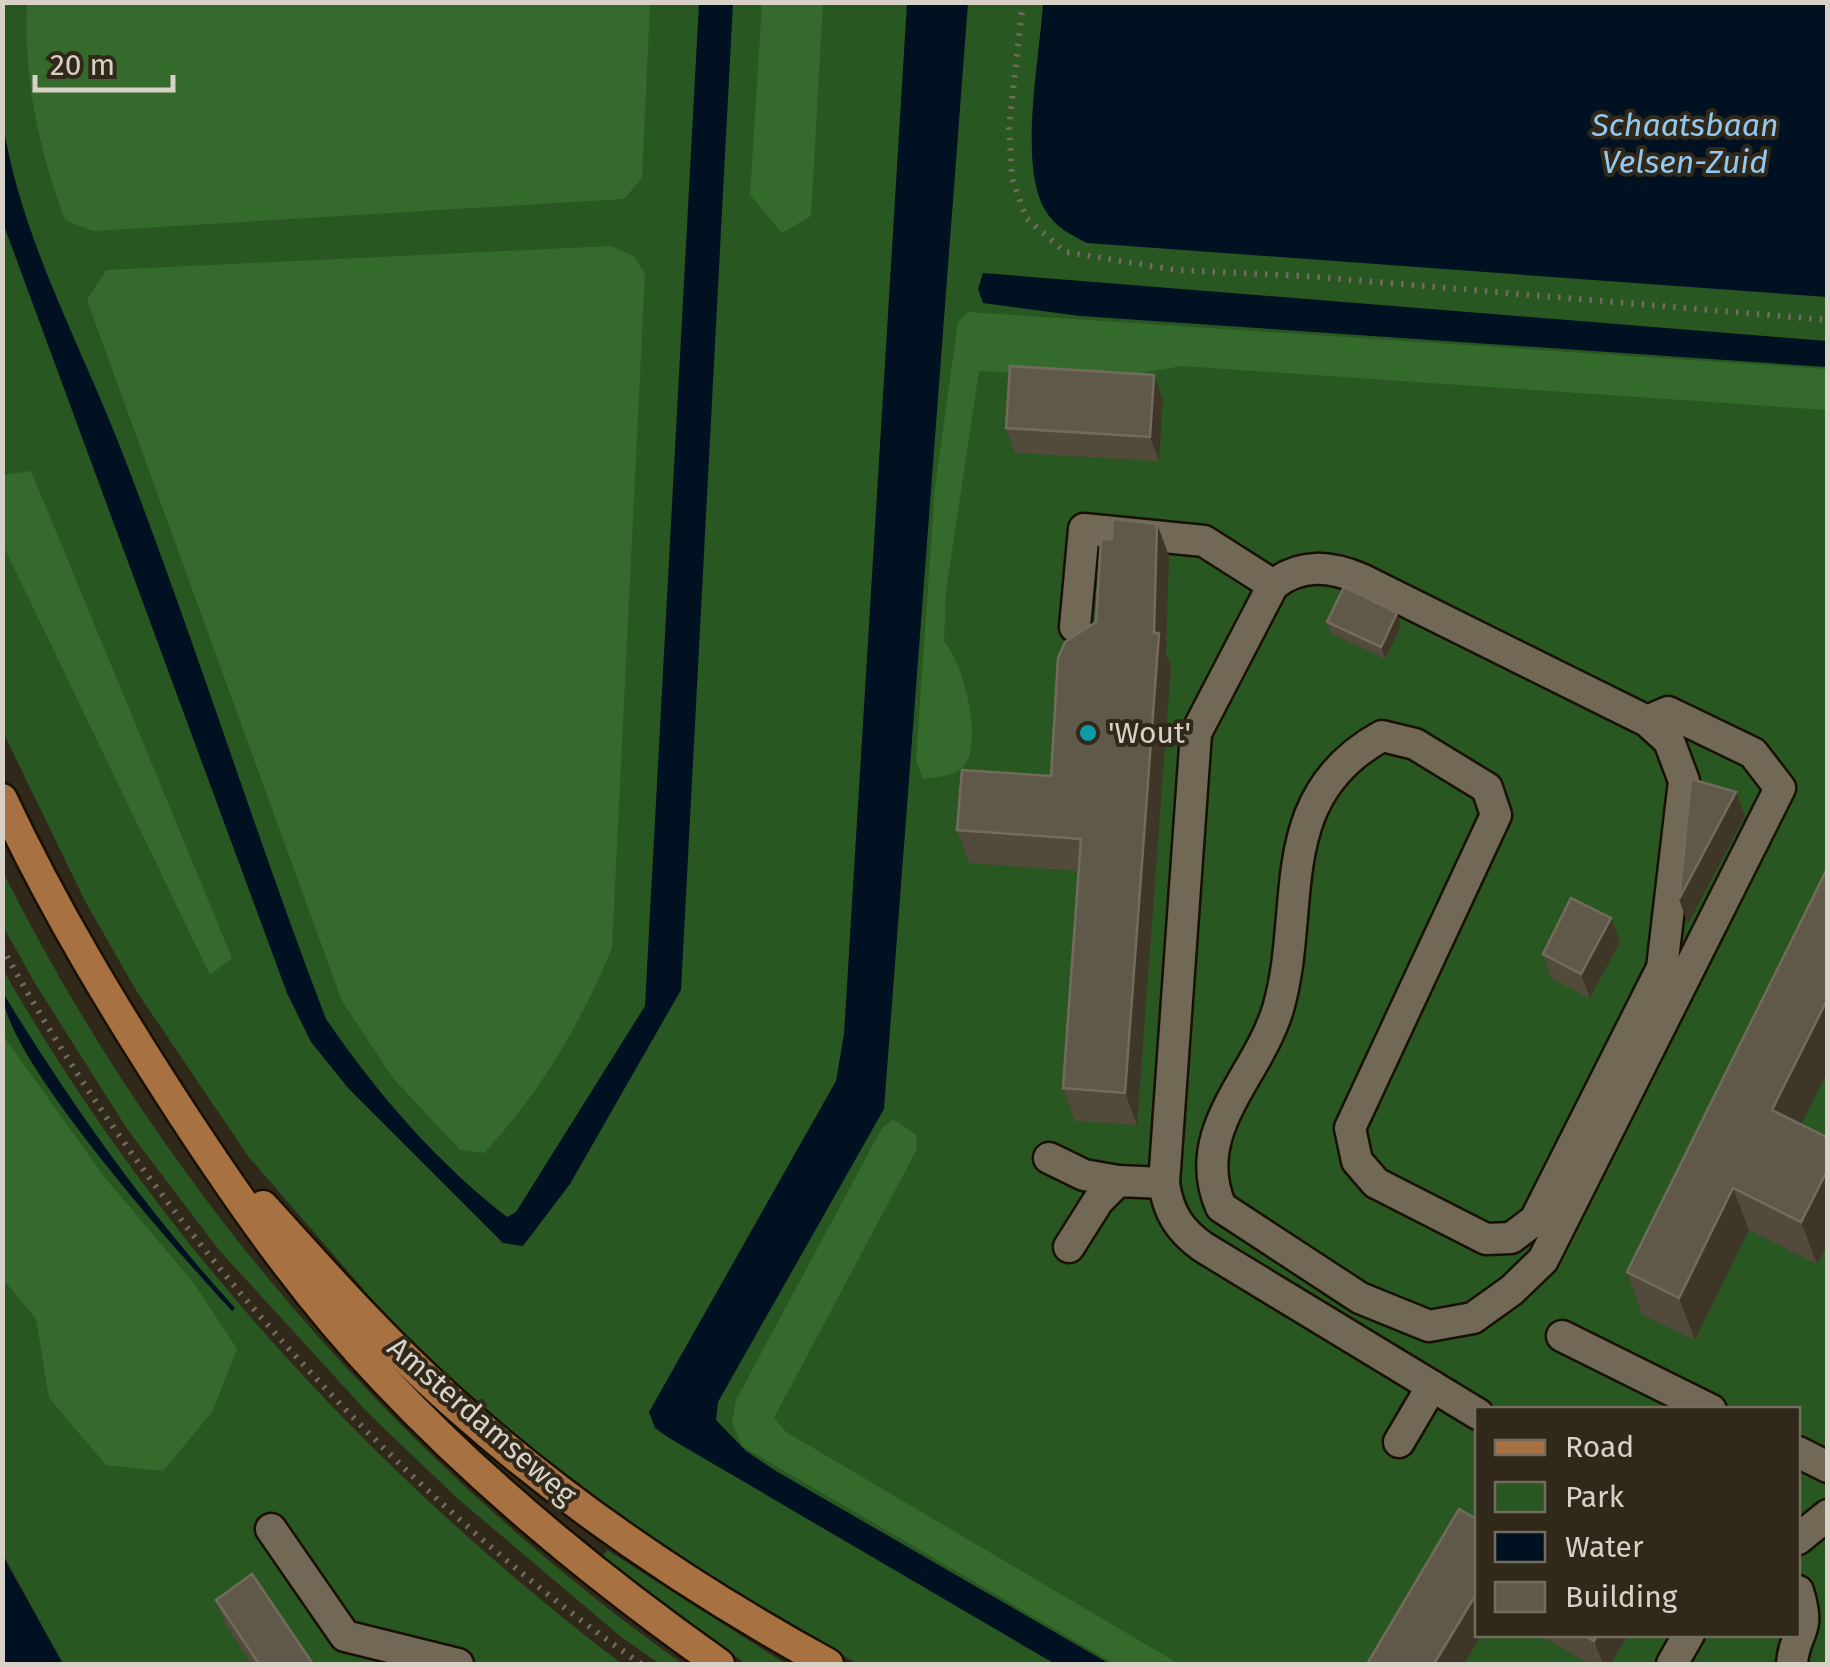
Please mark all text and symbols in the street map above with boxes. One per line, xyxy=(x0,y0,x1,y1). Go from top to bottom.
scale bar xyxy=(35,30,172,92)
text: 20 m xyxy=(50,47,115,83)
water label: Schaatsbaan Velsen-Zuid xyxy=(1591,106,1778,181)
place label: 'Wout' xyxy=(1108,715,1191,751)
marker: 'Wout' xyxy=(1077,722,1099,744)
street label: Amsterdamseweg xyxy=(380,1329,584,1513)
legend xyxy=(1475,1407,1800,1637)
text: Road xyxy=(1565,1429,1634,1465)
text: Park xyxy=(1565,1479,1625,1515)
text: Water xyxy=(1565,1529,1644,1565)
text: Building xyxy=(1565,1579,1678,1615)

